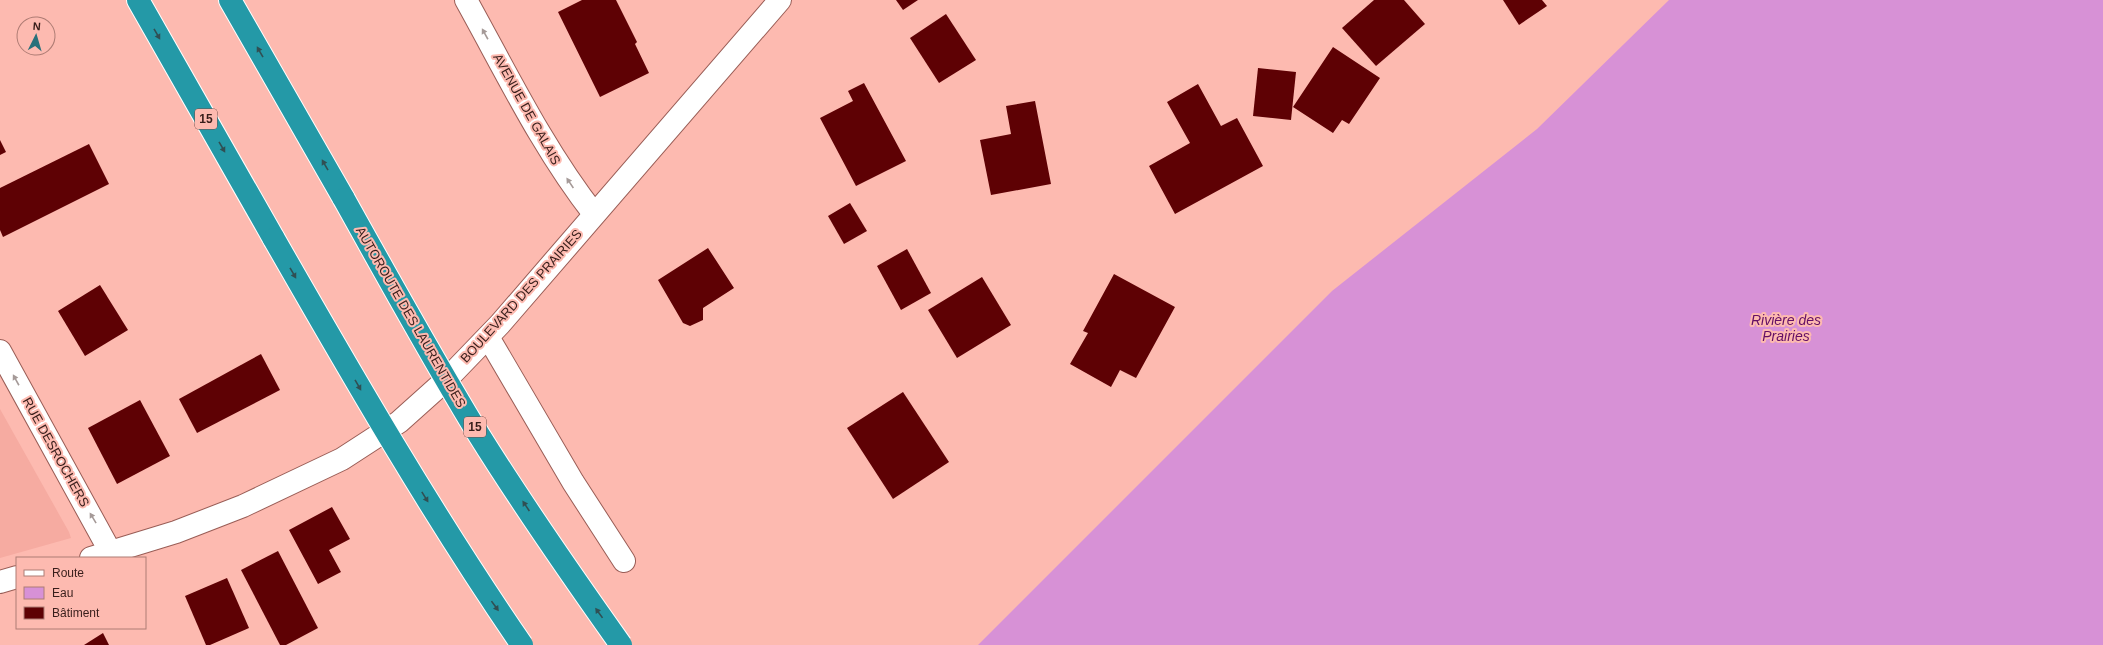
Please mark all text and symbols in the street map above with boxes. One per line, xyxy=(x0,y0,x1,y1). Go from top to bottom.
north arrow xyxy=(16,16,56,56)
text: N xyxy=(32,20,41,32)
one-way arrow xyxy=(154,28,161,40)
one-way arrow xyxy=(482,28,488,40)
one-way arrow xyxy=(257,46,264,58)
street label: AVENUE DE GALAIS xyxy=(490,51,564,167)
road number: 15 xyxy=(195,109,217,129)
one-way arrow xyxy=(218,141,225,153)
one-way arrow xyxy=(321,159,328,171)
one-way arrow xyxy=(566,178,574,188)
street label: AUTOROUTE DES LAURENTIDES xyxy=(353,224,469,410)
street label: BOULEVARD DES PRAIRIES xyxy=(457,226,585,366)
one-way arrow xyxy=(290,267,297,278)
water label: Rivière des Prairies xyxy=(1751,312,1821,344)
one-way arrow xyxy=(13,374,19,386)
one-way arrow xyxy=(354,379,361,391)
street label: RUE DESROCHERS xyxy=(20,395,92,510)
road number: 15 xyxy=(464,417,486,437)
one-way arrow xyxy=(421,491,428,503)
one-way arrow xyxy=(522,500,530,511)
one-way arrow xyxy=(89,513,97,523)
legend xyxy=(16,557,146,629)
text: Route xyxy=(52,566,84,580)
text: Eau xyxy=(52,586,73,600)
one-way arrow xyxy=(491,601,499,611)
text: Bâtiment xyxy=(52,606,100,620)
one-way arrow xyxy=(594,608,603,619)

